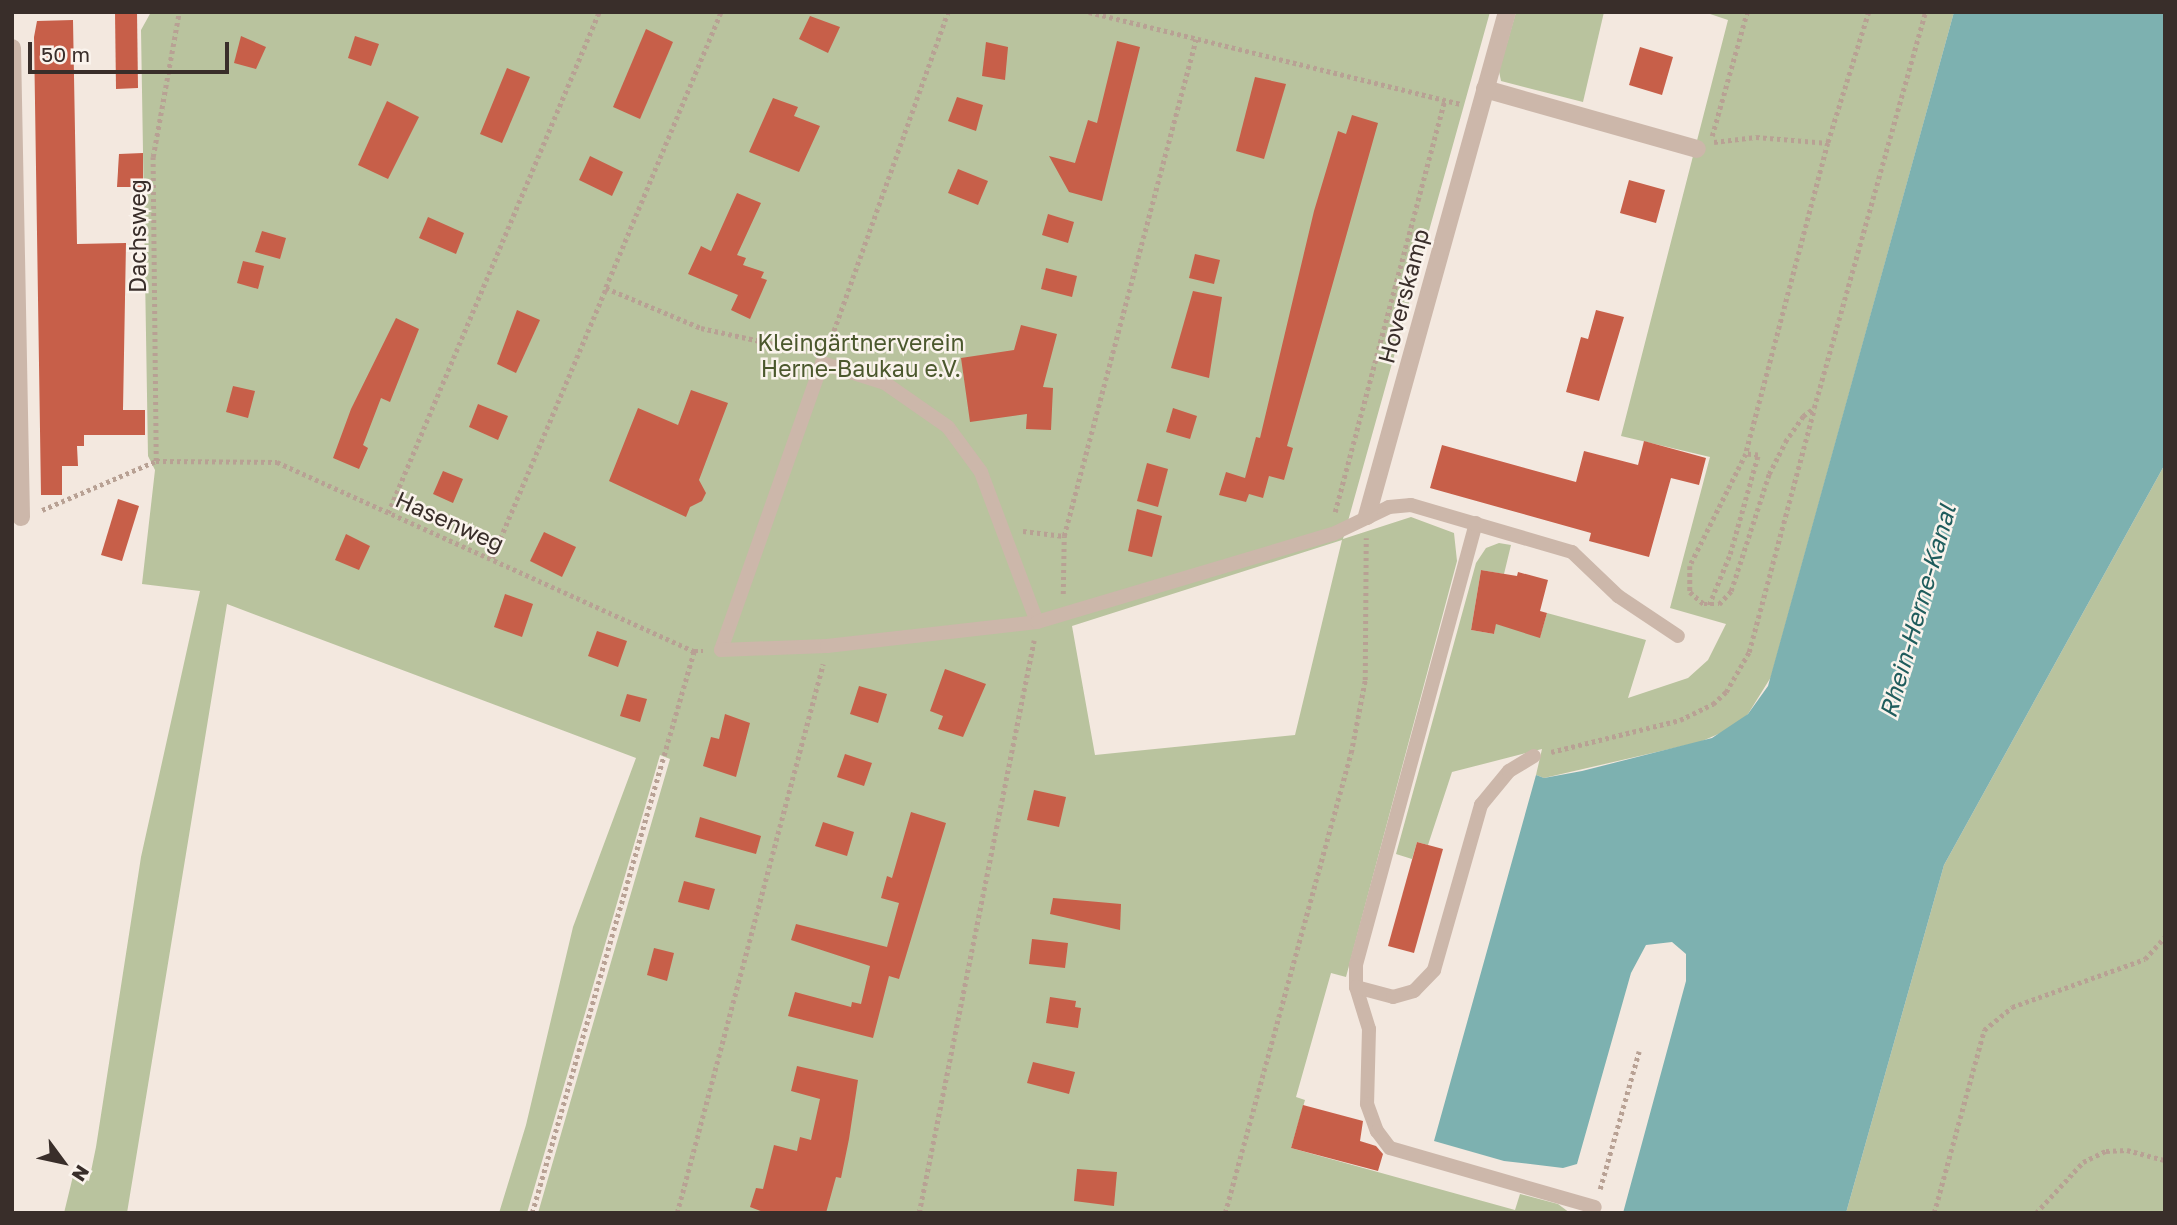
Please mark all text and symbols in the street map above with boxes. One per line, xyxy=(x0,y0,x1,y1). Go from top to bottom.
scale bar xyxy=(32,28,233,72)
text: 50 m xyxy=(41,41,90,67)
street label: Dachsweg xyxy=(123,179,151,293)
street label: Hoverskamp xyxy=(1372,226,1434,366)
park label: Kleingärtnerverein Herne-Baukau e.V. xyxy=(757,328,965,382)
street label: Hasenweg xyxy=(391,485,509,557)
water label: Rhein-Herne-Kanal xyxy=(1873,501,1961,721)
north arrow xyxy=(28,1127,98,1197)
text: N xyxy=(67,1161,95,1186)

